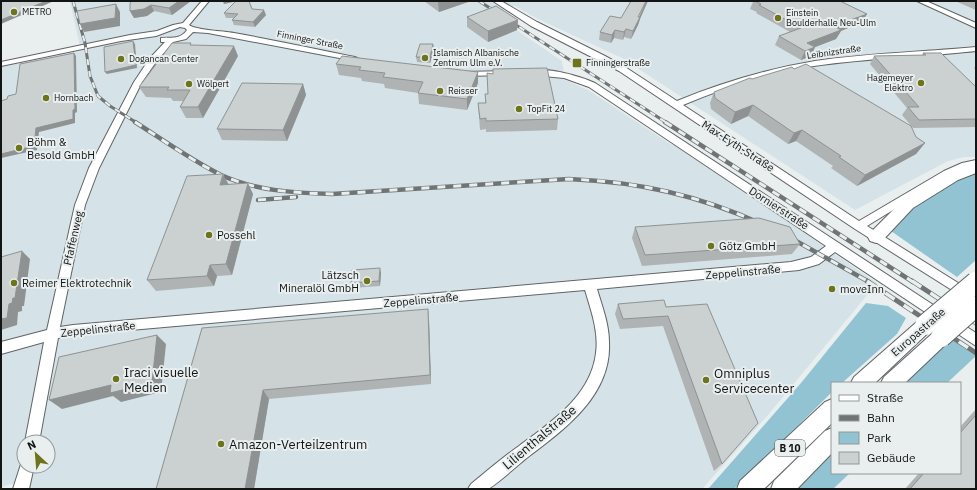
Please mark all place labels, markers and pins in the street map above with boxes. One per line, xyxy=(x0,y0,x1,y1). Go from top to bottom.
place label: METRO xyxy=(22,6,52,17)
marker: METRO xyxy=(9,7,19,17)
place label: Einstein Boulderhalle Neu-Ulm xyxy=(786,7,876,28)
marker: Einstein Boulderhalle Neu-Ulm xyxy=(773,13,783,23)
place label: Islamisch Albanische Zentrum Ulm e.V. xyxy=(433,47,519,68)
place label: Dogancan Center xyxy=(129,53,199,64)
marker: Islamisch Albanische Zentrum Ulm e.V. xyxy=(420,53,430,63)
marker: Dogancan Center xyxy=(116,54,126,64)
marker: Finningerstraße xyxy=(571,57,583,69)
place label: Finningerstraße xyxy=(586,57,650,68)
place label: Hagemeyer Elektro xyxy=(867,72,914,93)
place label: Wölpert xyxy=(197,78,229,89)
marker: Hagemeyer Elektro xyxy=(916,78,926,88)
marker: Wölpert xyxy=(184,79,194,89)
place label: Reisser xyxy=(448,85,478,96)
marker: Reisser xyxy=(435,86,445,96)
place label: Hornbach xyxy=(54,92,93,103)
marker: Hornbach xyxy=(41,93,51,103)
place label: TopFit 24 xyxy=(527,103,565,114)
marker: TopFit 24 xyxy=(514,104,524,114)
place label: Böhm & Besold GmbH xyxy=(27,135,95,162)
marker: Böhm & Besold GmbH xyxy=(14,143,24,153)
place label: Possehl xyxy=(217,228,256,242)
marker: Possehl xyxy=(204,230,214,240)
place label: Götz GmbH xyxy=(719,239,776,253)
marker: Götz GmbH xyxy=(706,241,716,251)
place label: Lätzsch Mineralöl GmbH xyxy=(279,268,359,295)
place label: Reimer Elektrotechnik xyxy=(22,276,132,290)
marker: Lätzsch Mineralöl GmbH xyxy=(362,276,372,286)
marker: Reimer Elektrotechnik xyxy=(9,278,19,288)
place label: moveInn xyxy=(840,282,884,296)
marker: moveInn xyxy=(827,284,837,294)
place label: Iraci visuelle Medien xyxy=(124,364,198,396)
place label: Omniplus Servicecenter xyxy=(714,365,794,397)
marker: Iraci visuelle Medien xyxy=(111,374,121,384)
marker: Omniplus Servicecenter xyxy=(701,375,711,385)
place label: Amazon-Verteilzentrum xyxy=(229,436,367,453)
marker: Amazon-Verteilzentrum xyxy=(216,439,226,449)

